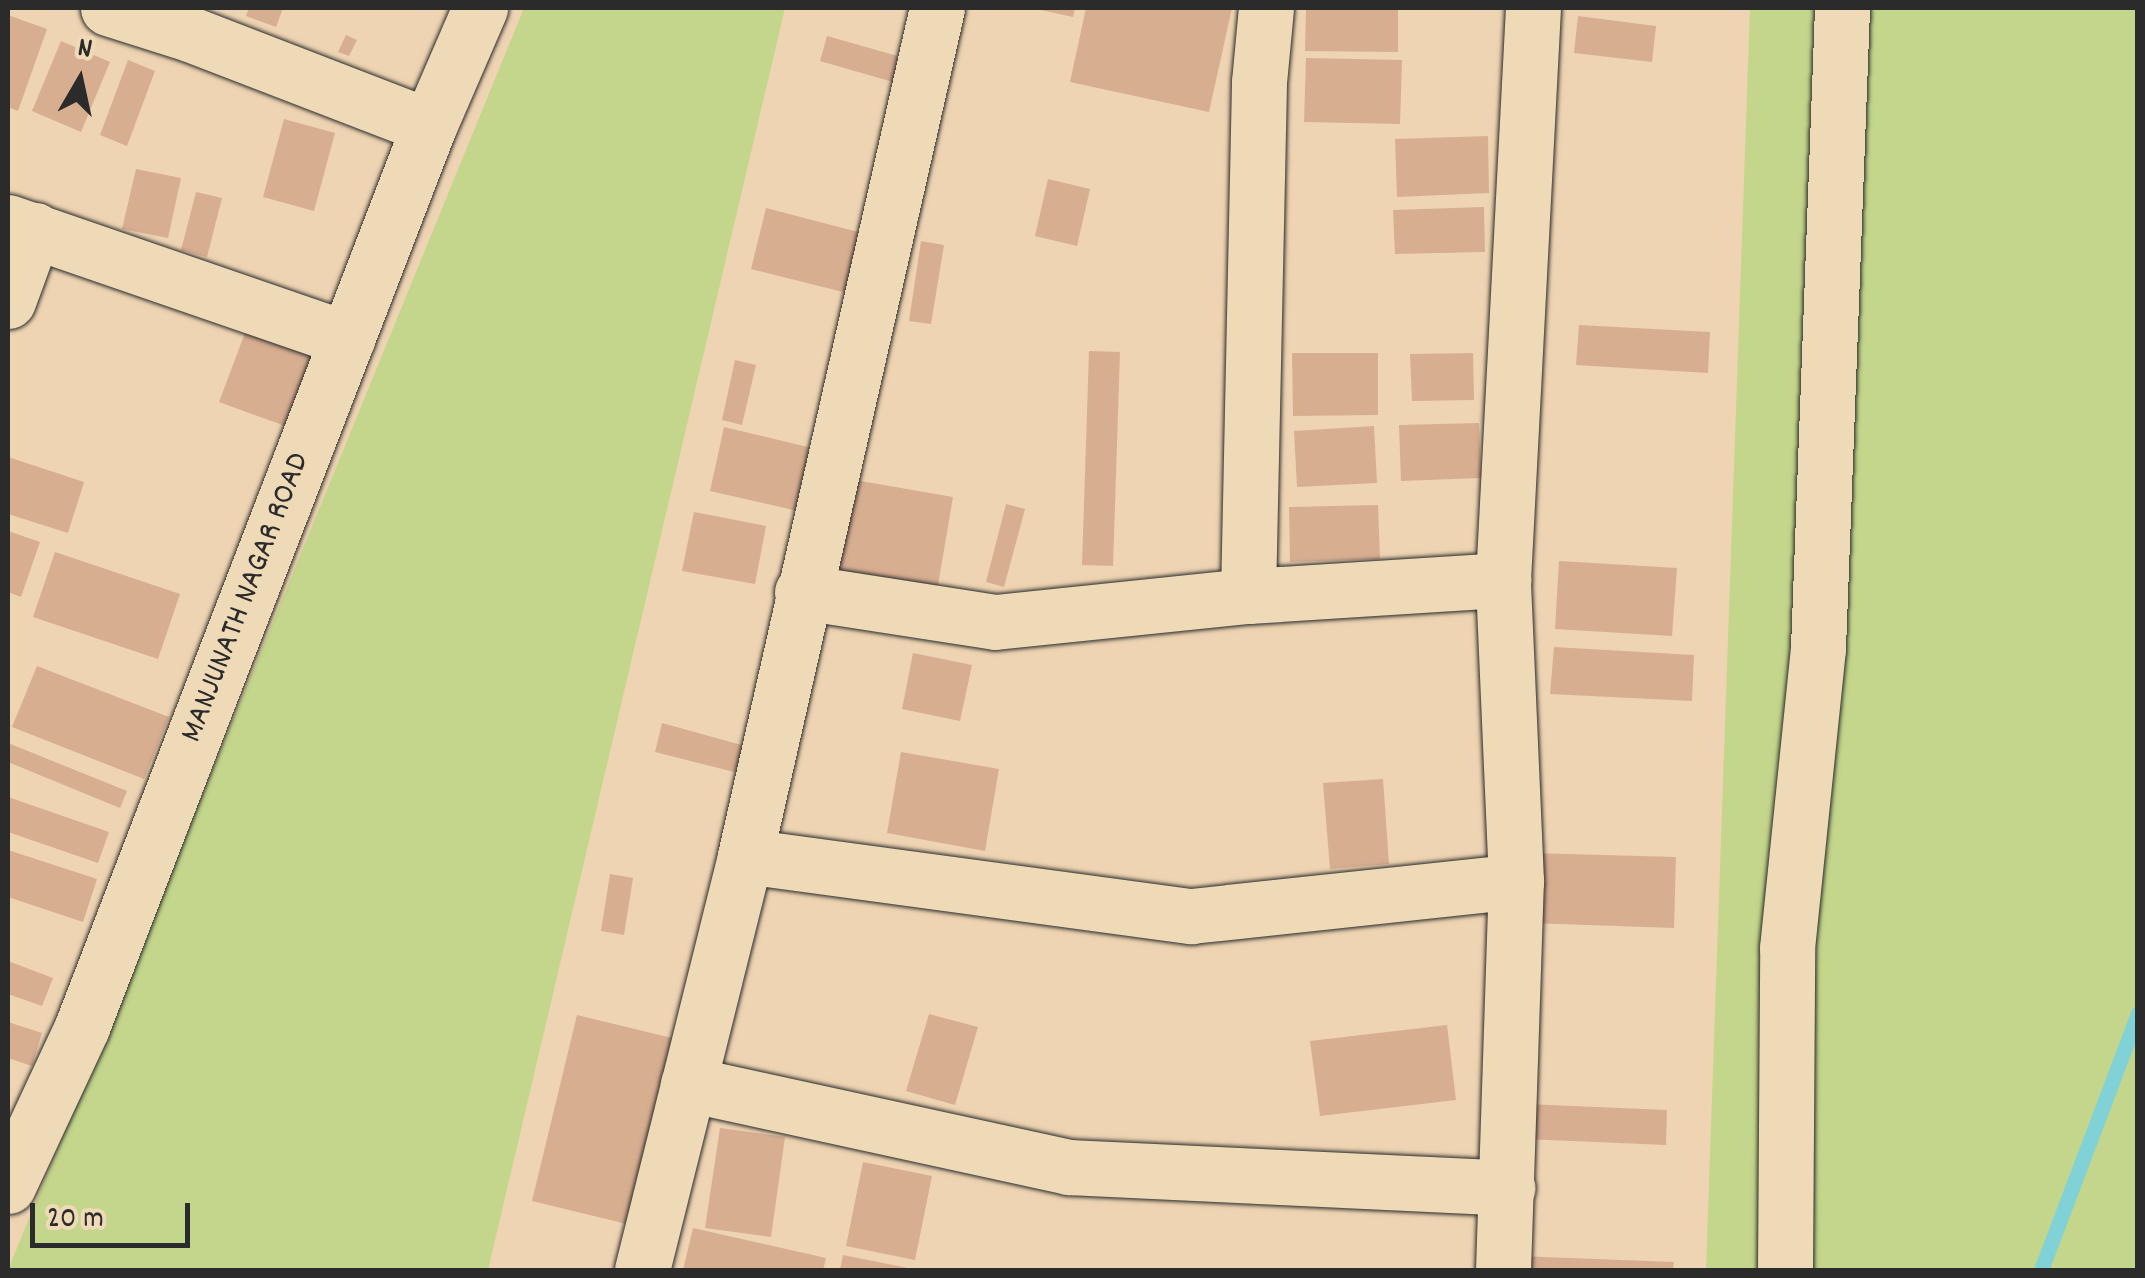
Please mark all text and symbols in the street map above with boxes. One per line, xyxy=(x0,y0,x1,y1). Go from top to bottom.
north arrow xyxy=(30,30,130,130)
text: N xyxy=(75,30,95,71)
street label: MANJUNATH NAGAR ROAD xyxy=(174,448,320,748)
scale bar xyxy=(35,1183,195,1245)
text: 20 m xyxy=(47,1199,104,1242)

